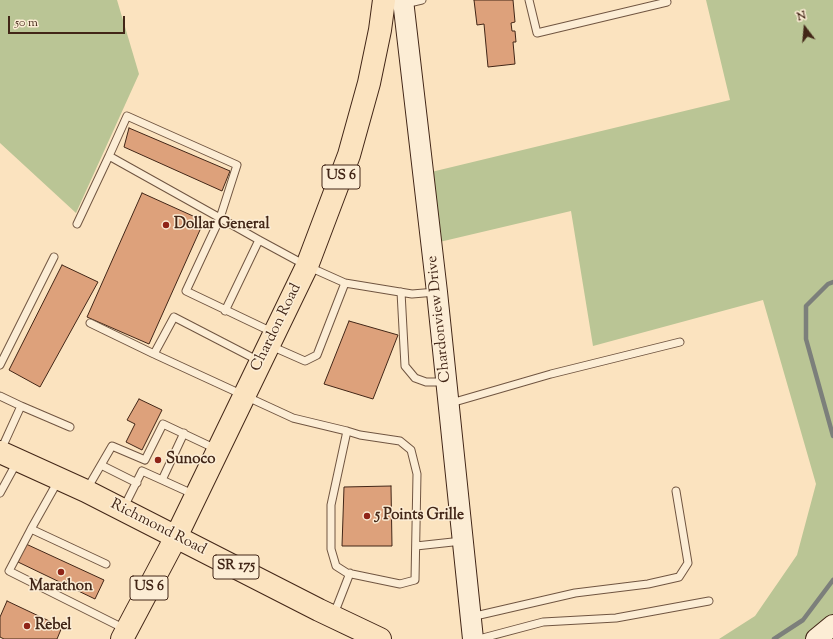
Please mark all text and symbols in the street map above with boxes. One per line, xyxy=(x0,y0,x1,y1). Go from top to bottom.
scale bar xyxy=(10,8,127,34)
north arrow xyxy=(785,8,825,48)
text: N xyxy=(795,8,808,25)
text: 50 m xyxy=(15,14,38,32)
road number: US 6 xyxy=(322,165,360,189)
place label: Dollar General xyxy=(174,216,270,234)
marker: Dollar General xyxy=(161,220,171,230)
street label: Chardonview Drive xyxy=(424,255,456,383)
street label: Chardon Road xyxy=(248,281,306,375)
place label: Sunoco xyxy=(166,451,215,469)
marker: Sunoco xyxy=(153,455,163,465)
street label: Richmond Road xyxy=(107,496,209,560)
place label: 5 Points Grille xyxy=(375,507,464,525)
marker: 5 Points Grille xyxy=(362,511,372,521)
road number: SR 175 xyxy=(213,555,259,579)
marker: Marathon xyxy=(56,567,66,577)
road number: US 6 xyxy=(130,576,168,600)
place label: Marathon xyxy=(29,578,93,596)
place label: Rebel xyxy=(35,617,71,635)
marker: Rebel xyxy=(22,621,32,631)

